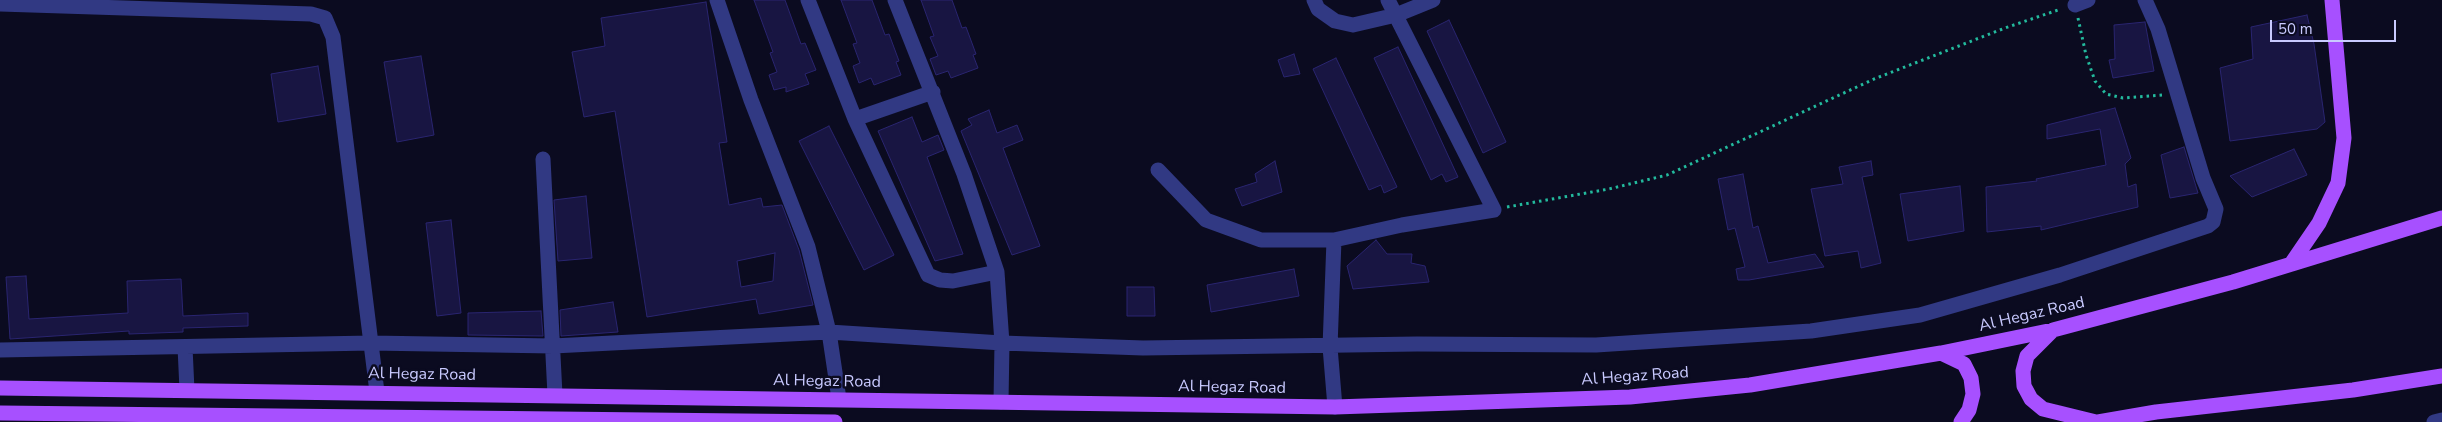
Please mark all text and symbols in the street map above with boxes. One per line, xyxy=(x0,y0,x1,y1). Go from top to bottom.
scale bar xyxy=(2272,10,2398,42)
text: 50 m xyxy=(2278,19,2313,39)
street label: Al Hegaz Road xyxy=(1977,294,2087,336)
street label: Al Hegaz Road xyxy=(368,364,476,386)
street label: Al Hegaz Road xyxy=(1581,364,1689,390)
street label: Al Hegaz Road xyxy=(773,371,881,393)
street label: Al Hegaz Road xyxy=(1178,377,1286,399)

